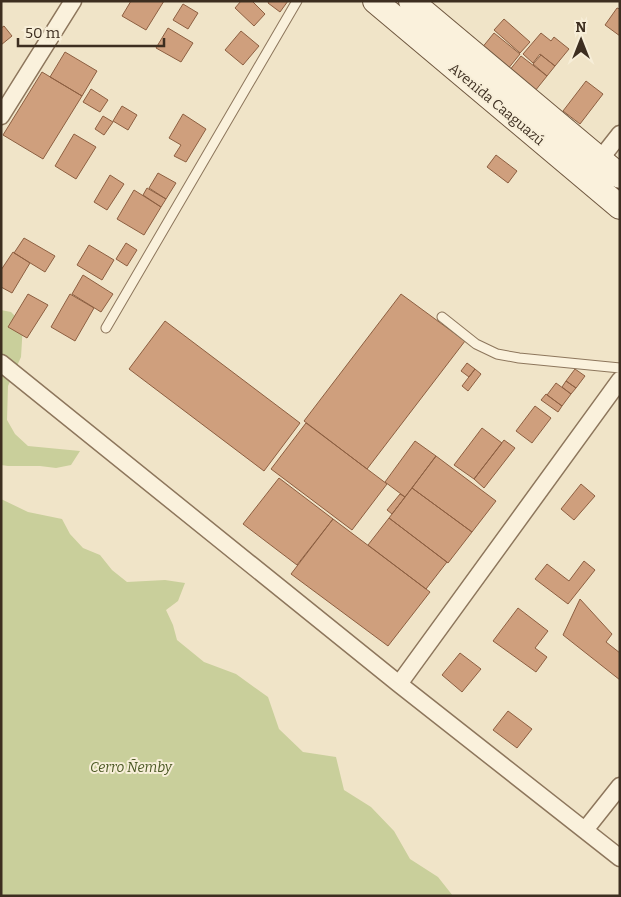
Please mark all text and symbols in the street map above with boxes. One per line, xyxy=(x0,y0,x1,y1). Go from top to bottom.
scale bar xyxy=(18,15,164,47)
north arrow xyxy=(556,15,606,65)
text: N xyxy=(576,19,587,36)
text: 50 m xyxy=(25,24,61,42)
street label: Avenida Caaguazú xyxy=(446,60,548,149)
park label: Cerro Ñemby xyxy=(90,759,173,776)

